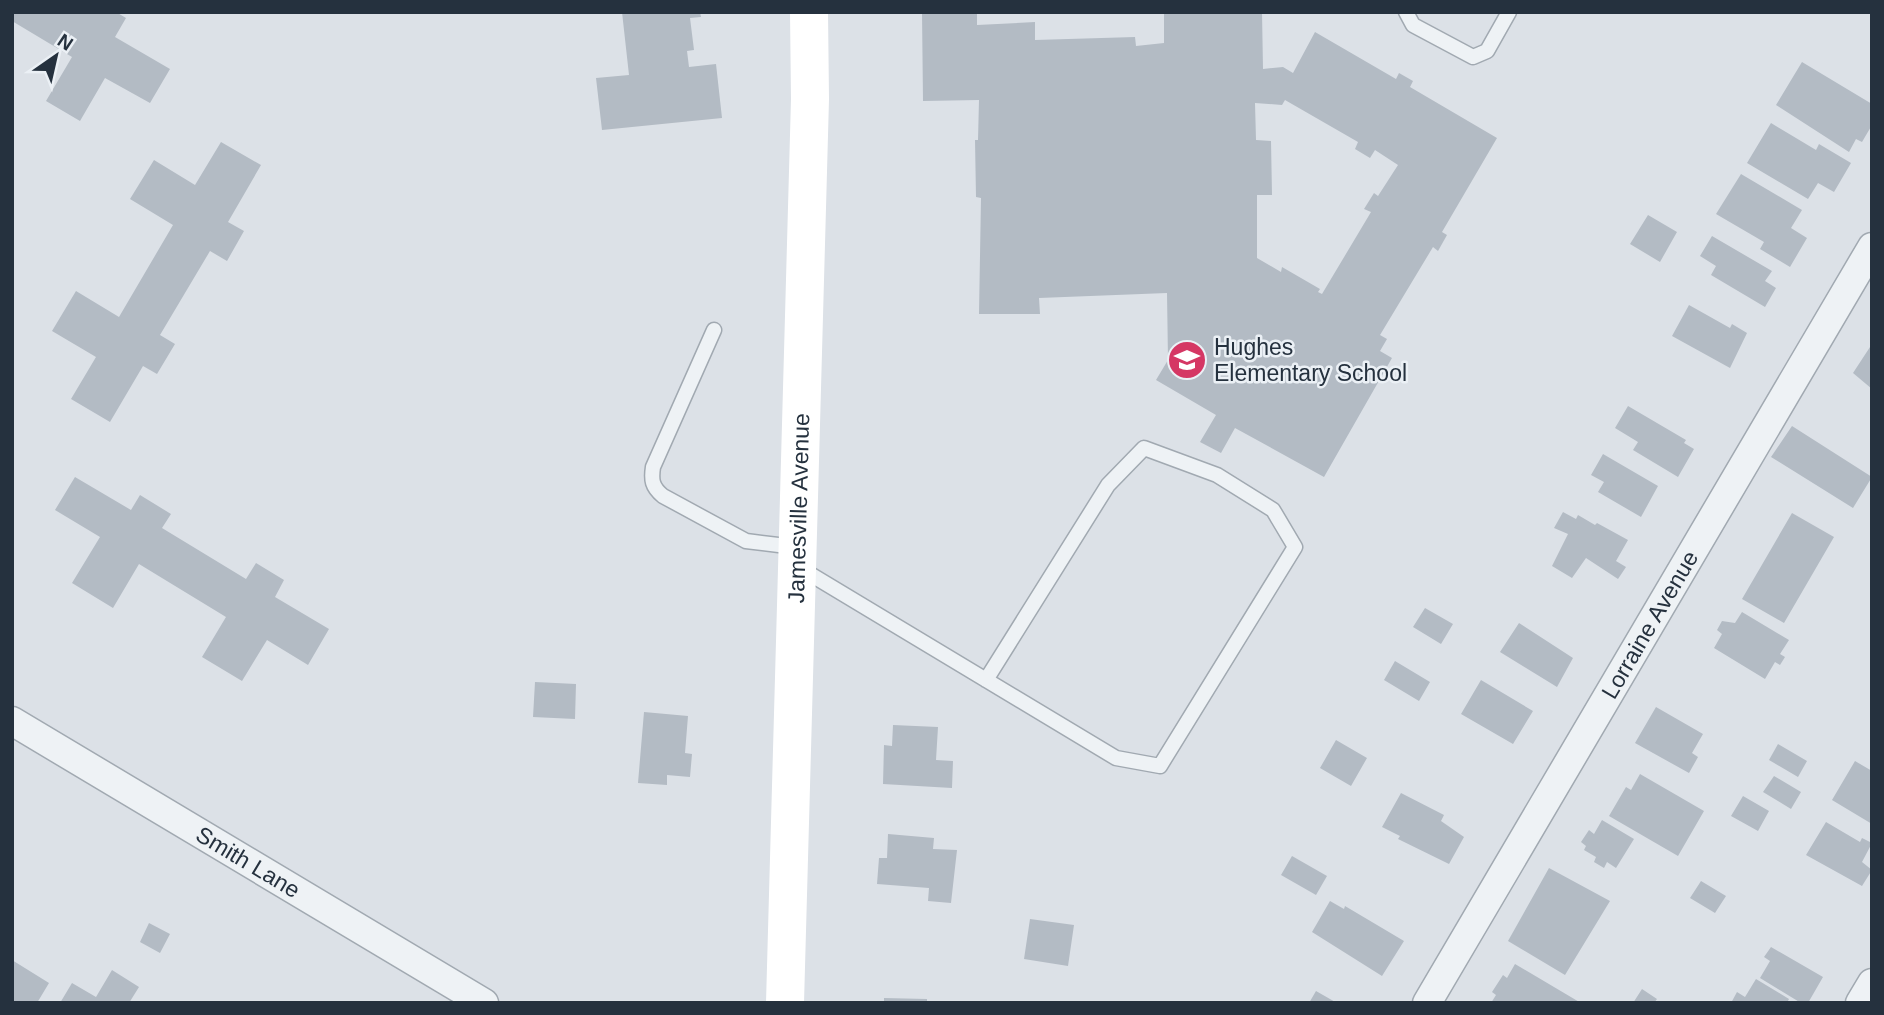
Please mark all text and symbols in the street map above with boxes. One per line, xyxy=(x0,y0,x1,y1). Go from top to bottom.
north arrow xyxy=(21,21,91,91)
text: N xyxy=(54,30,77,55)
place label: Hughes Elementary School xyxy=(1214,334,1407,386)
school or university icon: Hughes Elementary School xyxy=(1166,339,1208,381)
street label: Jamesville Avenue xyxy=(783,413,814,604)
street label: Lorraine Avenue xyxy=(1596,546,1703,703)
street label: Smith Lane xyxy=(191,821,305,903)

